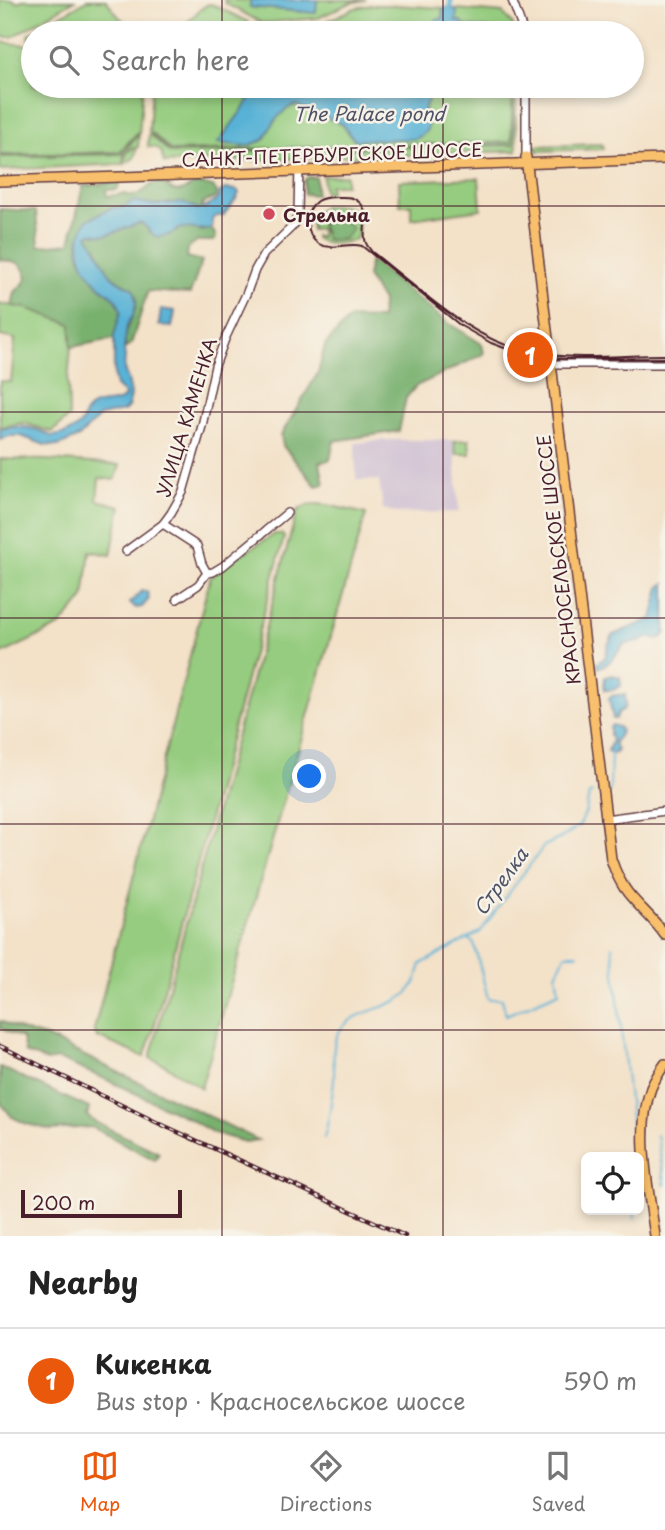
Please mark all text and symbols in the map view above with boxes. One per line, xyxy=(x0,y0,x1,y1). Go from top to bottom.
search box xyxy=(21,21,644,98)
text: Search here xyxy=(101,40,250,79)
icon: search xyxy=(45,41,83,79)
water label: The Palace pond xyxy=(294,99,447,127)
street label: САНКТ-ПЕТЕРБУРГСКОЕ ШОССЕ xyxy=(181,135,483,173)
place label: Стрельна xyxy=(283,201,370,228)
marker: Стрельна xyxy=(261,206,277,222)
pin: 1 xyxy=(507,329,553,381)
street label: УЛИЦА КАМЕНКА xyxy=(149,334,223,500)
street label: КРАСНОСЕЛЬСКОЕ ШОССЕ xyxy=(529,433,587,687)
your location xyxy=(292,759,326,793)
water label: Стрелка xyxy=(466,841,535,921)
map controls xyxy=(581,1152,644,1215)
button: locate xyxy=(581,1152,644,1215)
scale bar xyxy=(21,1187,182,1219)
text: 200 m xyxy=(32,1188,95,1216)
text: Nearby xyxy=(28,1259,138,1304)
text: Кикенка xyxy=(95,1344,212,1383)
text: 1 xyxy=(46,1363,57,1398)
text: 590 m xyxy=(563,1363,637,1398)
text: Bus stop · Красносельское шоссе xyxy=(95,1383,465,1418)
tab: Map xyxy=(80,1447,120,1517)
tab: Directions xyxy=(280,1447,372,1517)
tab: Saved xyxy=(531,1447,585,1517)

